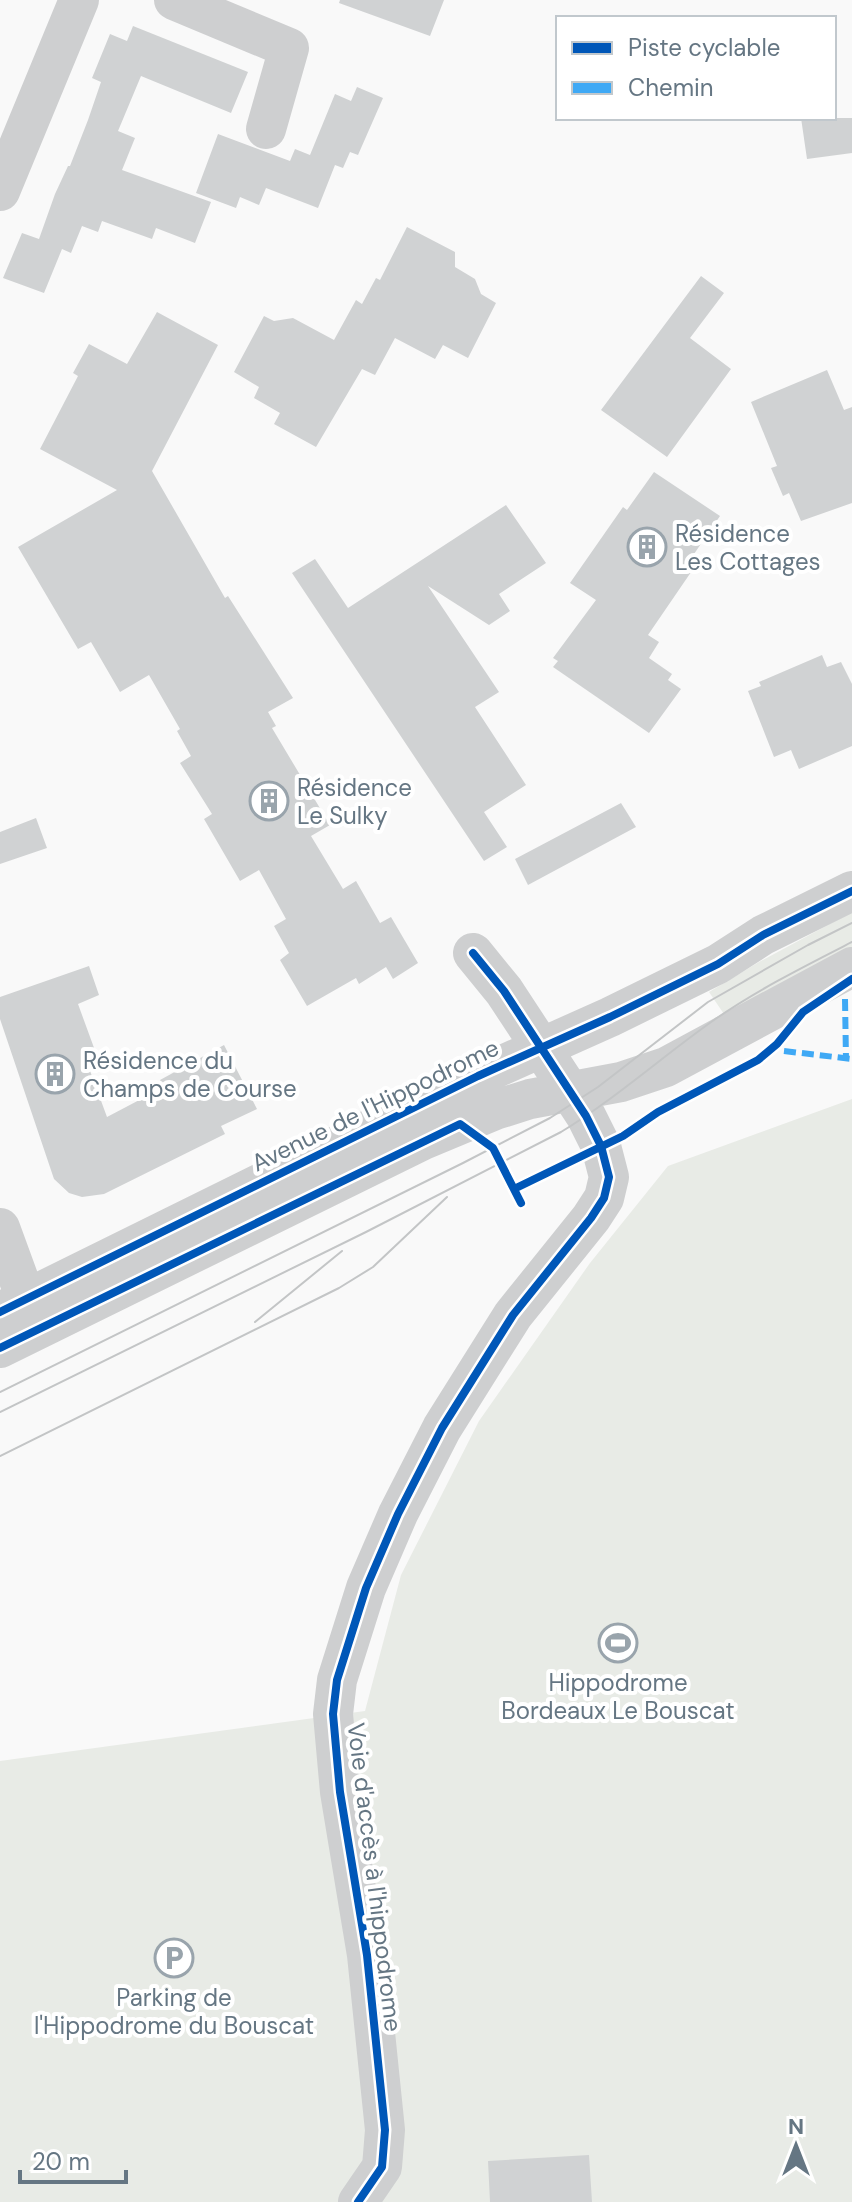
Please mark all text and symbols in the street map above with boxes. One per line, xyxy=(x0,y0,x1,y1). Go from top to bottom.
legend xyxy=(556,16,836,120)
text: Piste cyclable xyxy=(628,32,780,63)
text: Chemin xyxy=(628,72,714,103)
place label: Résidence Les Cottages xyxy=(675,518,821,577)
building icon: Résidence Les Cottages xyxy=(626,526,668,568)
place label: Résidence Le Sulky xyxy=(297,772,412,831)
building icon: Résidence Le Sulky xyxy=(248,780,290,822)
street label: Avenue de l'Hippodrome xyxy=(246,1032,504,1178)
place label: Résidence du Champs de Course xyxy=(83,1045,297,1104)
building icon: Résidence du Champs de Course xyxy=(34,1053,76,1095)
sports icon: Hippodrome Bordeaux Le Bouscat xyxy=(597,1622,639,1664)
place label: Hippodrome Bordeaux Le Bouscat xyxy=(501,1667,735,1726)
street label: Voie d'accès à l'hippodrome xyxy=(341,1721,409,2033)
parking icon: Parking de l'Hippodrome du Bouscat xyxy=(153,1937,195,1979)
place label: Parking de l'Hippodrome du Bouscat xyxy=(34,1982,314,2041)
north arrow xyxy=(756,2106,836,2186)
text: N xyxy=(788,2112,804,2141)
scale bar xyxy=(20,2134,126,2184)
text: 20 m xyxy=(32,2146,90,2177)

